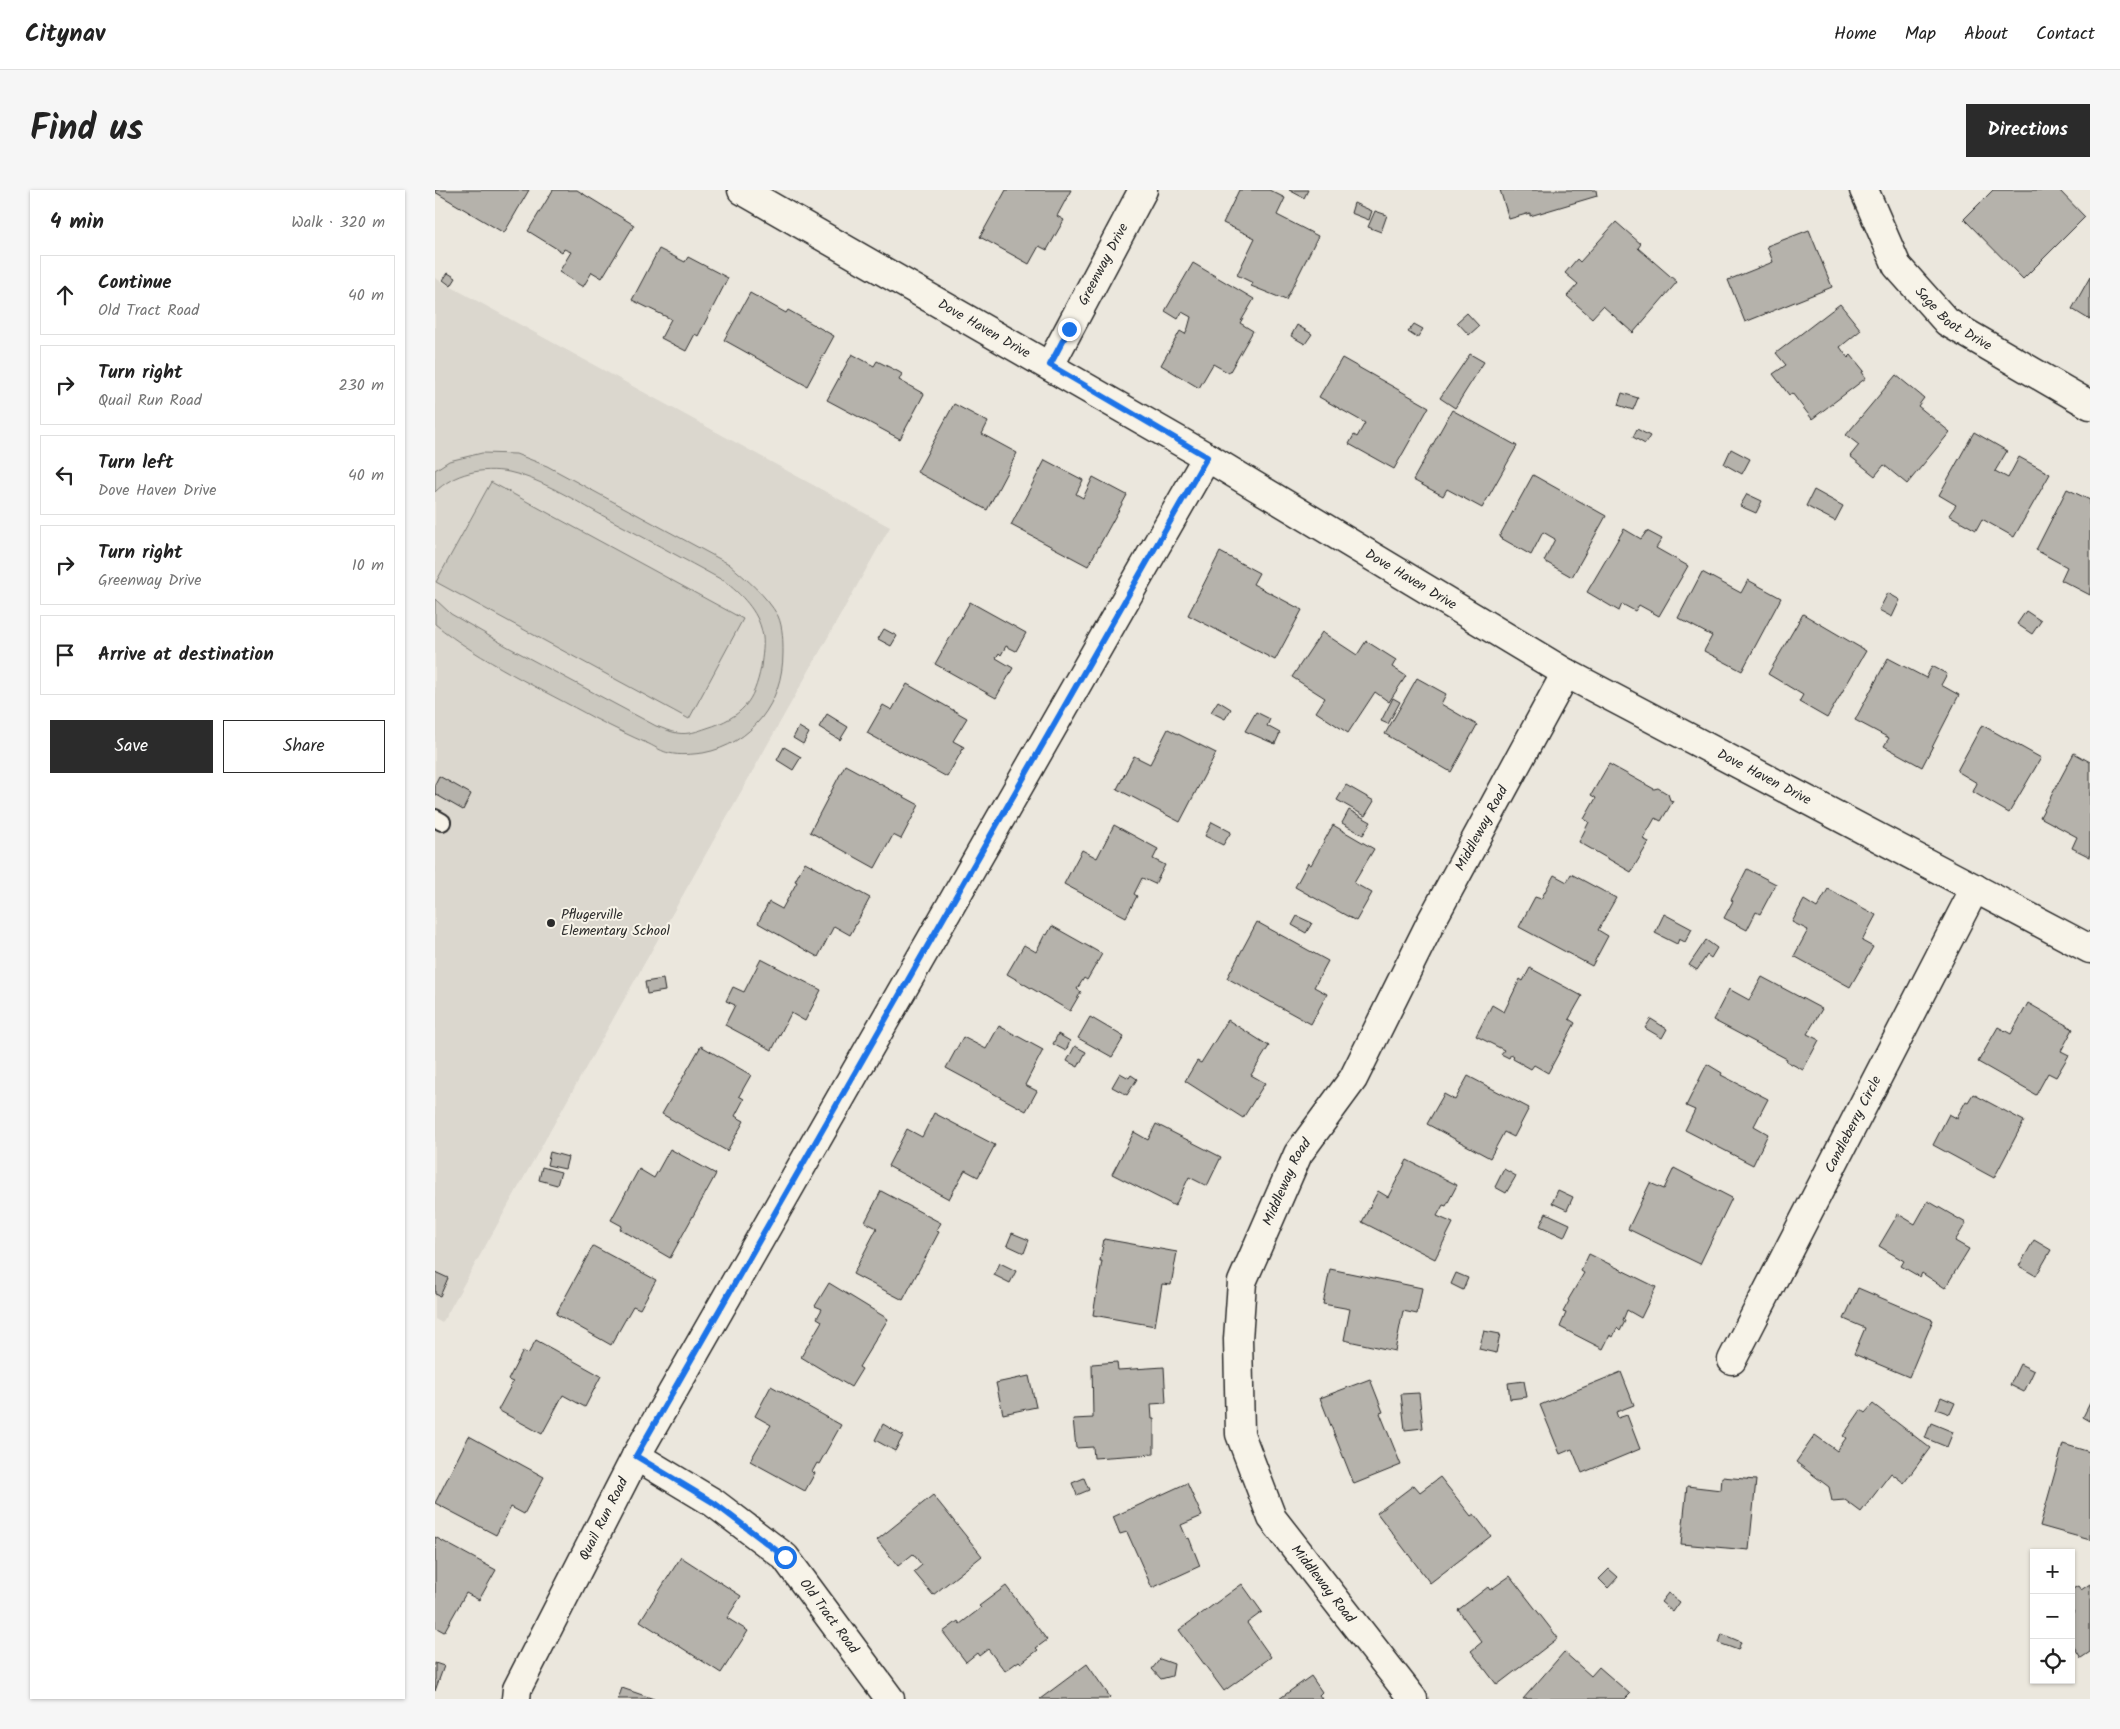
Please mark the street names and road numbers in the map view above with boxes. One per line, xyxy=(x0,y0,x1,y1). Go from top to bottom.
street label: Greenway Drive xyxy=(1072,218,1135,310)
street label: Sage Boot Drive xyxy=(1909,282,1997,357)
street label: Dove Haven Drive xyxy=(933,294,1035,365)
street label: Dove Haven Drive xyxy=(1361,543,1461,616)
street label: Dove Haven Drive xyxy=(1713,743,1816,812)
street label: Middleway Road xyxy=(1450,781,1514,875)
street label: Candleberry Circle xyxy=(1819,1071,1888,1177)
street label: Middleway Road xyxy=(1257,1133,1318,1229)
street label: Quail Run Road xyxy=(573,1473,635,1564)
street label: Middleway Road xyxy=(1285,1540,1361,1629)
street label: Old Tract Road xyxy=(794,1574,865,1659)

